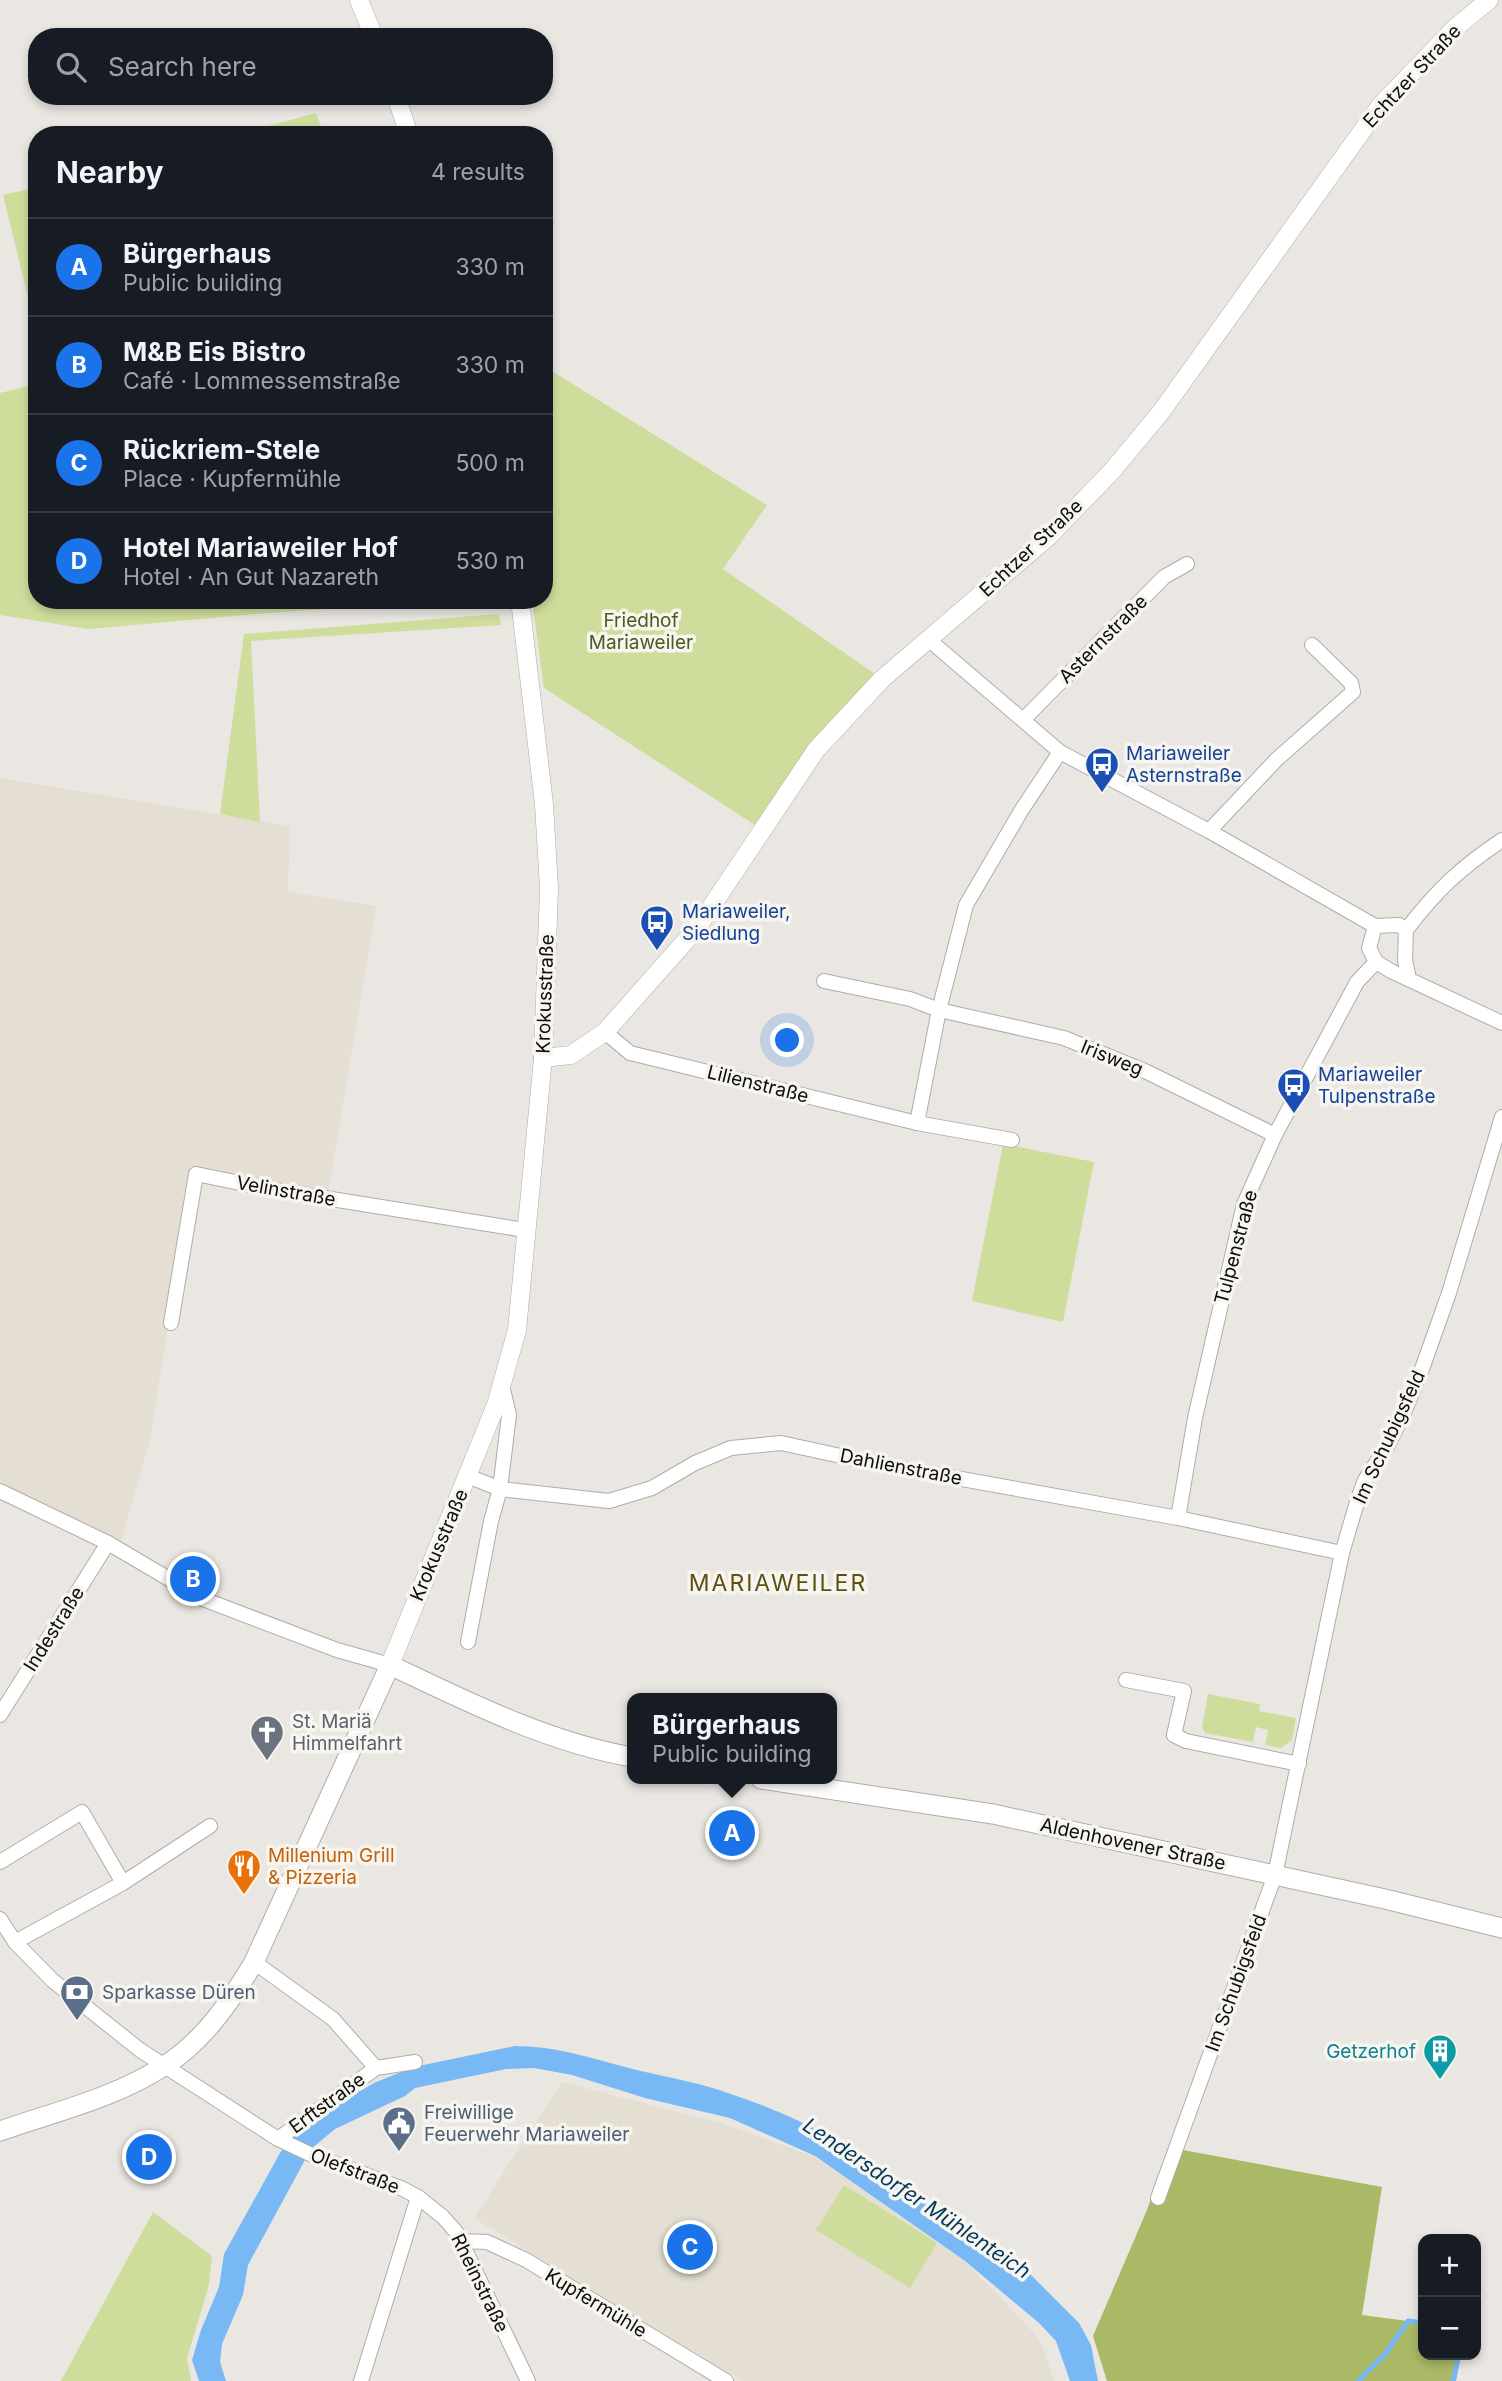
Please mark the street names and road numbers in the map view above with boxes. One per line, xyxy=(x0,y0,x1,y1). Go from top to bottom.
street label: Echtzer Straße xyxy=(1358,20,1466,132)
street label: Echtzer Straße xyxy=(975,494,1087,602)
street label: Asternstraße xyxy=(1054,590,1152,688)
street label: Krokusstraße xyxy=(531,934,559,1054)
street label: Irisweg xyxy=(1078,1035,1146,1081)
street label: Lilienstraße xyxy=(705,1060,811,1108)
street label: Velinstraße xyxy=(235,1171,337,1211)
street label: Tulpenstraße xyxy=(1210,1187,1262,1307)
street label: Im Schubigsfeld xyxy=(1348,1367,1430,1507)
street label: Dahlienstraße xyxy=(838,1444,964,1490)
street label: Krokusstraße xyxy=(405,1485,473,1605)
street label: Indestraße xyxy=(19,1582,89,1676)
street label: Aldenhovener Straße xyxy=(1038,1813,1228,1875)
street label: Im Schubigsfeld xyxy=(1201,1911,1271,2055)
street label: Erftstraße xyxy=(285,2068,369,2138)
street label: Olefstraße xyxy=(307,2143,403,2199)
street label: Rheinstraße xyxy=(446,2230,514,2336)
street label: Kupfermühle xyxy=(541,2264,651,2342)

